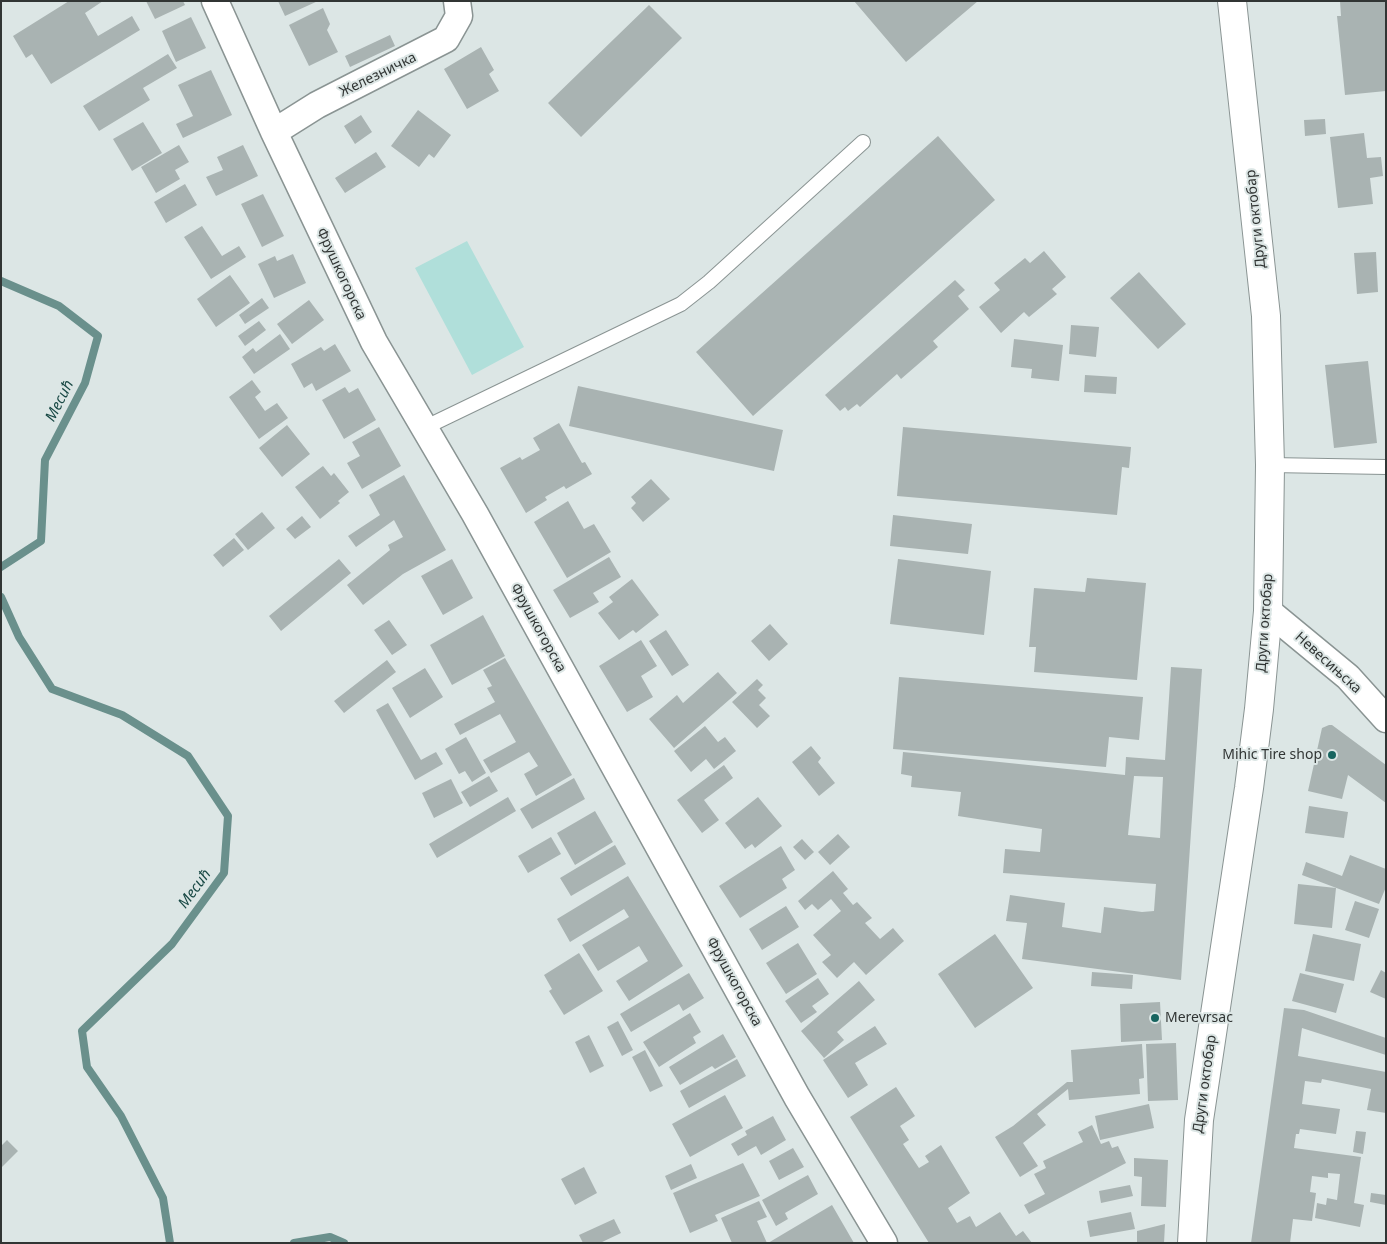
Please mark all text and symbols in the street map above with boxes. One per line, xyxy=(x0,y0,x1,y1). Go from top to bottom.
street label: Железничка xyxy=(337,49,419,101)
street label: Други октобар xyxy=(1242,169,1270,269)
street label: Фрушкогорска xyxy=(312,225,370,323)
water label: Месић xyxy=(42,377,78,425)
street label: Други октобар xyxy=(1253,573,1277,673)
street label: Фрушкогорска xyxy=(507,581,569,675)
street label: Невесињска xyxy=(1291,629,1365,697)
place label: Mihic Tire shop xyxy=(1222,747,1322,763)
marker: Mihic Tire shop xyxy=(1326,749,1338,761)
water label: Месић xyxy=(175,866,215,912)
street label: Фрушкогорска xyxy=(703,935,765,1029)
place label: Merevrsac xyxy=(1165,1010,1233,1026)
marker: Merevrsac xyxy=(1149,1012,1161,1024)
street label: Други октобар xyxy=(1190,1034,1220,1134)

